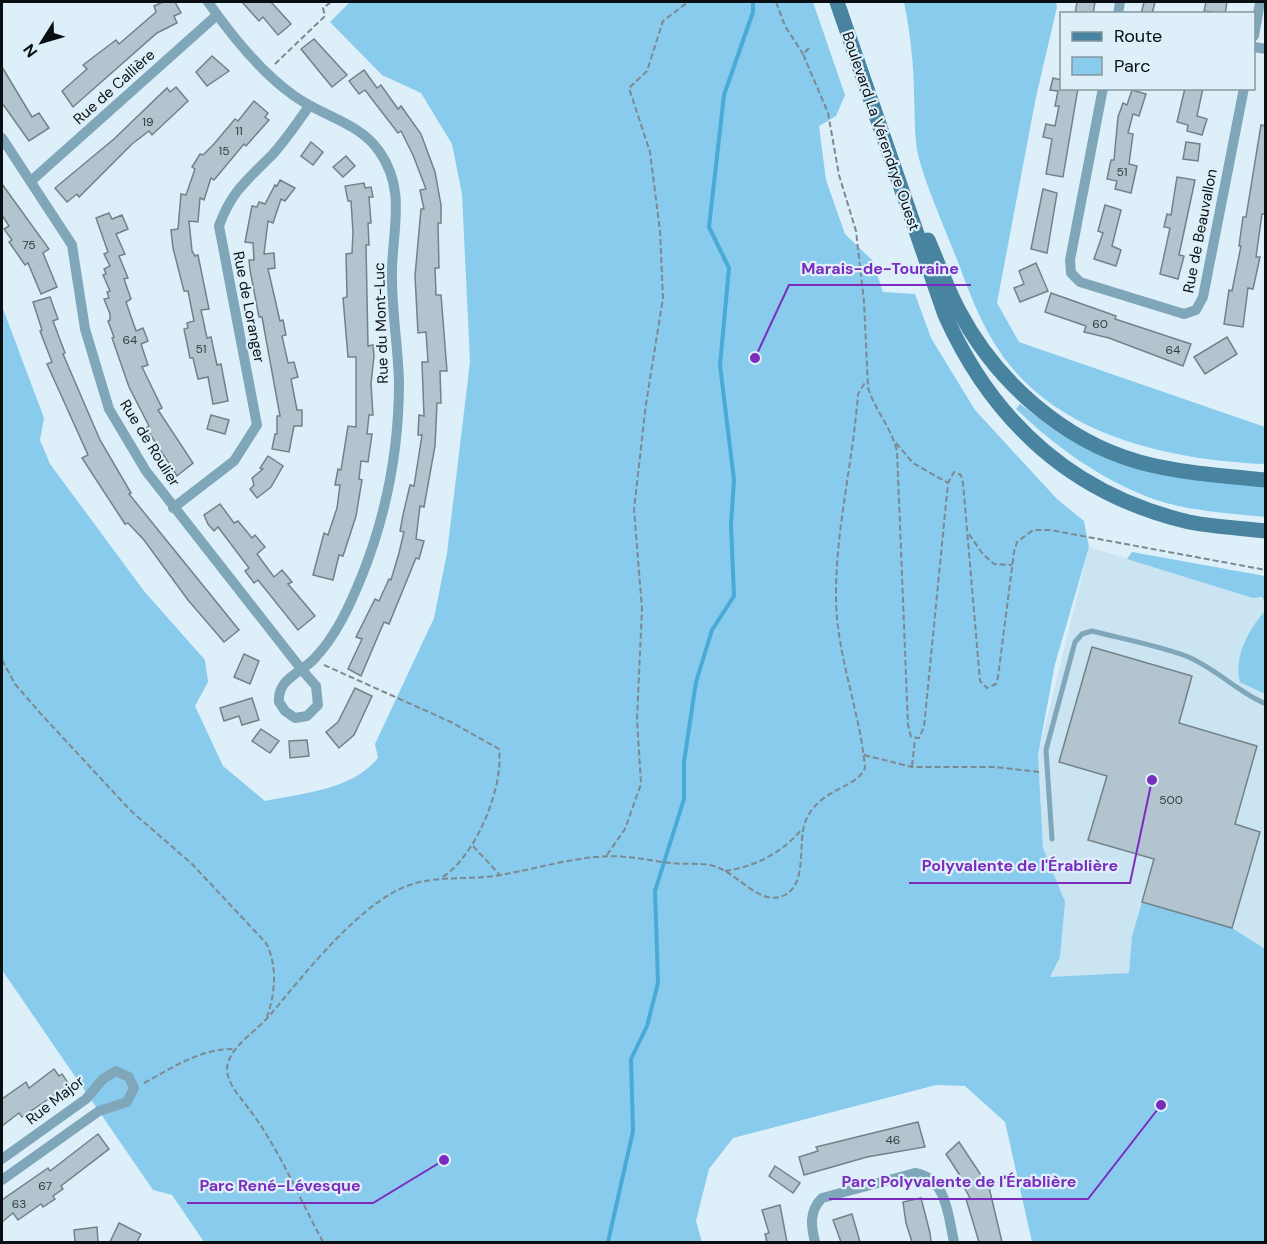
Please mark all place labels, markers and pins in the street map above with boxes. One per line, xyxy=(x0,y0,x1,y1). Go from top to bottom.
callout: Marais-de-Touraine xyxy=(789,251,971,285)
callout: Polyvalente de l'Érablière xyxy=(909,849,1130,883)
callout: Parc Polyvalente de l'Érablière xyxy=(829,1165,1088,1199)
callout: Parc René-Lévesque xyxy=(187,1169,373,1203)

